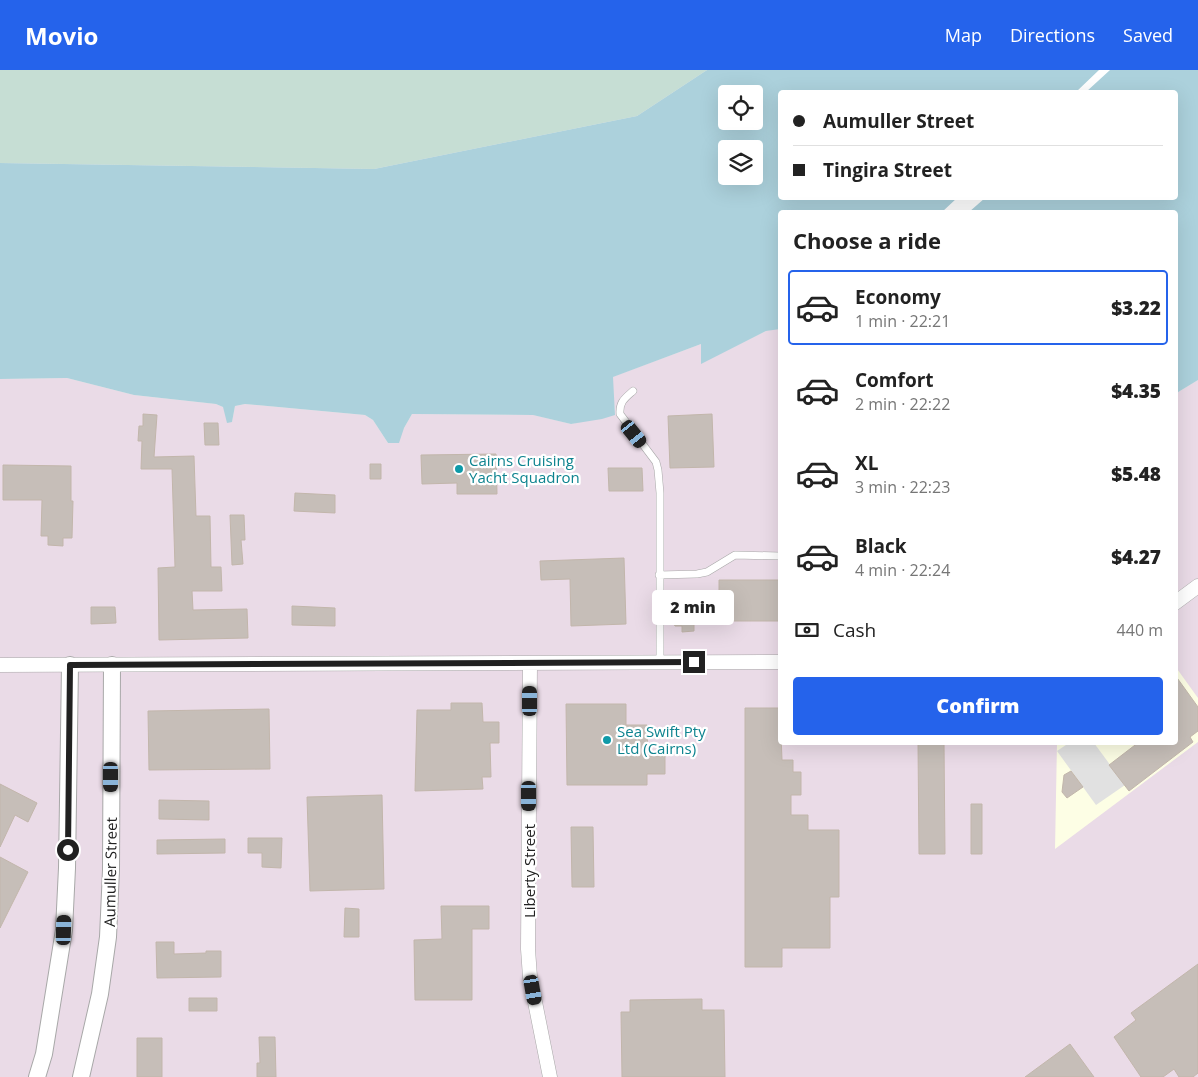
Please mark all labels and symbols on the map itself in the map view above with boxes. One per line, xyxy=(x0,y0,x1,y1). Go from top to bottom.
car xyxy=(618,418,649,450)
place label: Cairns Cruising Yacht Squadron xyxy=(469,450,580,487)
marker: Cairns Cruising Yacht Squadron xyxy=(453,463,465,475)
callout: 2 min xyxy=(653,590,735,624)
route end xyxy=(683,651,705,673)
car xyxy=(522,686,537,716)
place label: Sea Swift Pty Ltd (Cairns) xyxy=(617,721,706,758)
marker: Sea Swift Pty Ltd (Cairns) xyxy=(601,734,613,746)
car xyxy=(103,762,118,792)
car xyxy=(521,781,536,811)
street label: Aumuller Street xyxy=(99,817,121,927)
street label: Liberty Street xyxy=(519,824,539,918)
route start xyxy=(57,839,79,861)
car xyxy=(55,915,72,945)
car xyxy=(523,974,542,1006)

